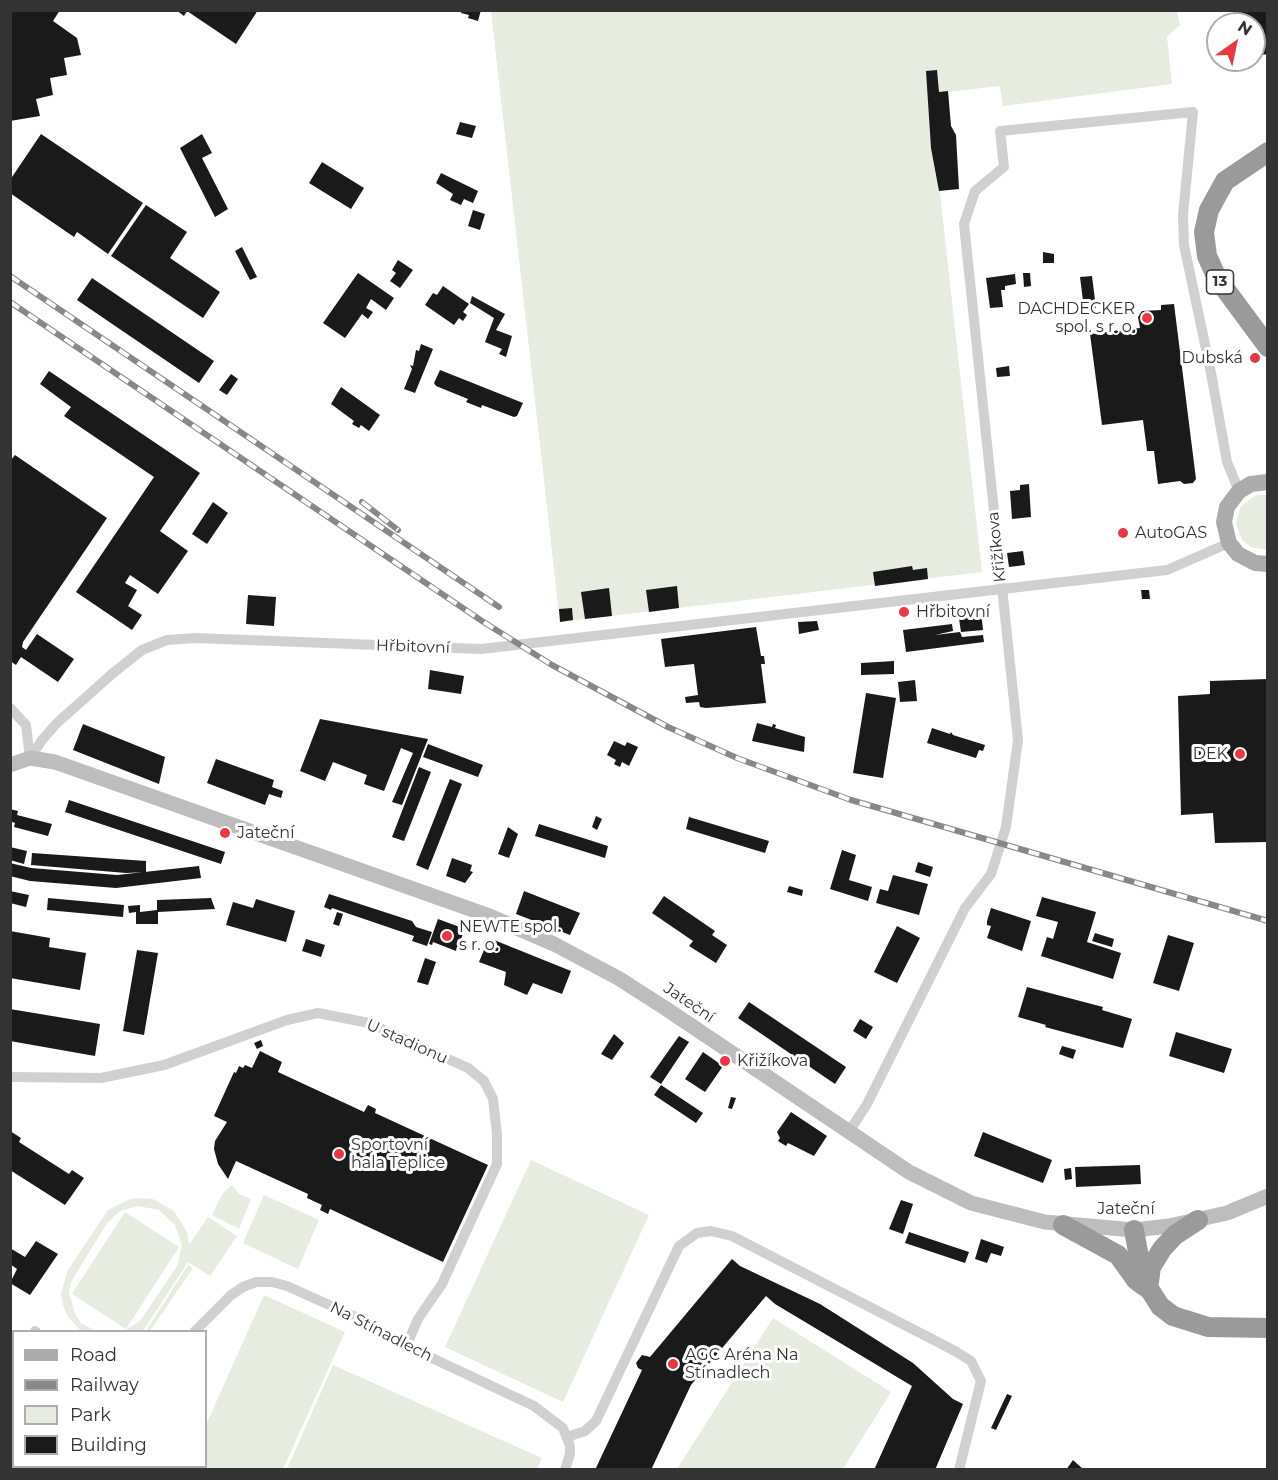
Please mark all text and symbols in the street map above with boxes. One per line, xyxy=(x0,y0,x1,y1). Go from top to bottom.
north arrow xyxy=(1206,12,1266,72)
text: N xyxy=(1234,17,1256,40)
road number: 13 xyxy=(1206,270,1234,294)
place label: DACHDECKER spol. s r. o. xyxy=(1017,299,1135,337)
marker: DACHDECKER spol. s r. o. xyxy=(1140,311,1154,325)
place label: Dubská xyxy=(1182,348,1243,368)
marker: Dubská xyxy=(1248,351,1262,365)
street label: Křižíkova xyxy=(984,511,1010,583)
place label: AutoGAS xyxy=(1135,523,1207,543)
marker: AutoGAS xyxy=(1116,526,1130,540)
place label: Hřbitovní xyxy=(916,602,990,622)
marker: Hřbitovní xyxy=(897,605,911,619)
street label: Hřbitovní xyxy=(376,636,450,658)
place label: DEK xyxy=(1193,744,1228,764)
marker: DEK xyxy=(1233,747,1247,761)
place label: Jateční xyxy=(237,823,294,843)
marker: Jateční xyxy=(218,826,232,840)
place label: NEWTE spol. s r. o. xyxy=(459,917,561,955)
marker: NEWTE spol. s r. o. xyxy=(440,929,454,943)
street label: Jateční xyxy=(660,979,718,1027)
street label: U stadionu xyxy=(363,1016,451,1068)
place label: Křižíkova xyxy=(737,1051,808,1071)
marker: Křižíkova xyxy=(718,1054,732,1068)
place label: Sportovní hala Teplice xyxy=(351,1135,445,1173)
marker: Sportovní hala Teplice xyxy=(332,1147,346,1161)
street label: Jateční xyxy=(1097,1199,1155,1219)
street label: Na Stínadlech xyxy=(327,1298,435,1366)
legend xyxy=(12,1330,207,1468)
text: Road xyxy=(70,1344,117,1366)
place label: AGC Aréna Na Stínadlech xyxy=(685,1345,798,1383)
marker: AGC Aréna Na Stínadlech xyxy=(666,1357,680,1371)
text: Railway xyxy=(70,1374,139,1396)
text: Park xyxy=(70,1404,111,1426)
text: Building xyxy=(70,1434,147,1456)

